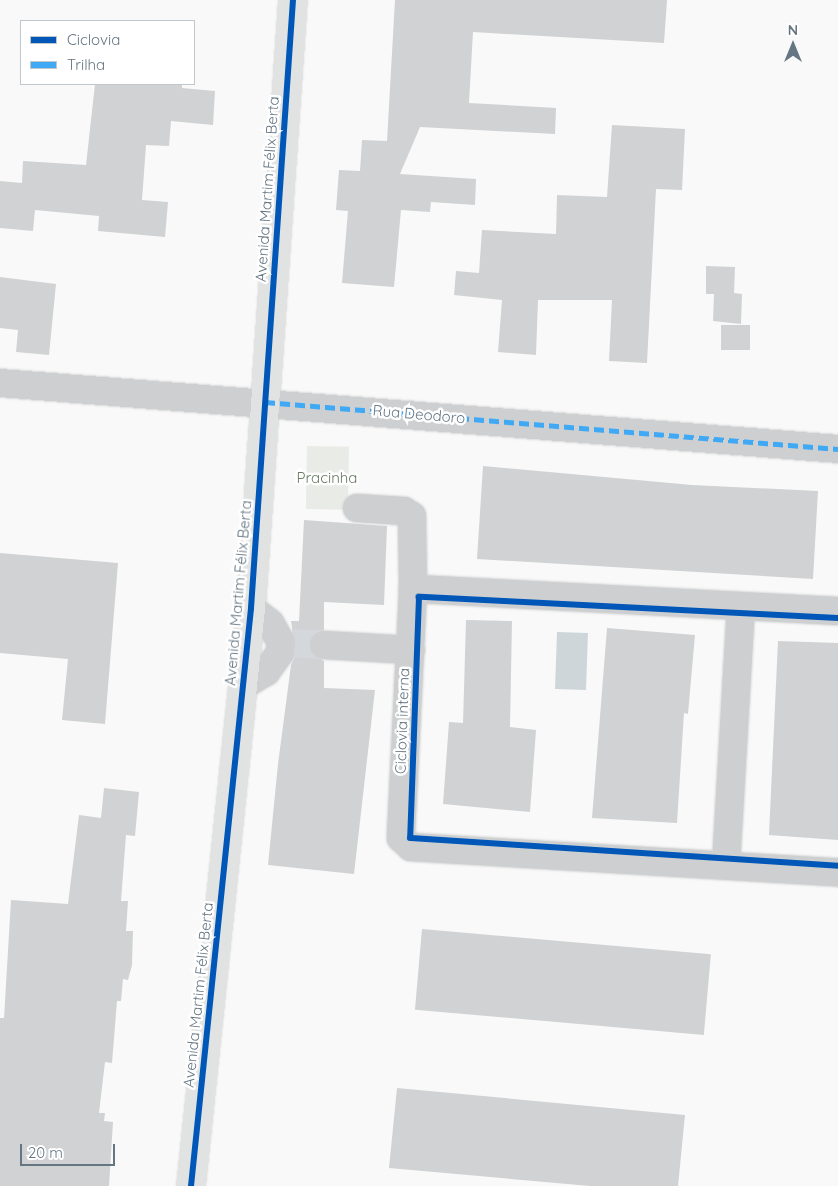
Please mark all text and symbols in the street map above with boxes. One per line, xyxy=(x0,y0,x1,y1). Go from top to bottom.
legend xyxy=(20,20,195,85)
north arrow xyxy=(768,20,818,70)
text: N xyxy=(788,21,798,39)
text: Ciclovia xyxy=(67,30,120,49)
text: Trilha xyxy=(67,55,105,74)
street label: Avenida Martim Félix Berta xyxy=(252,96,282,282)
street label: Rua Deodoro xyxy=(372,401,466,427)
park label: Pracinha xyxy=(297,469,357,487)
street label: Avenida Martim Félix Berta xyxy=(221,500,255,686)
street label: Ciclovia interna xyxy=(391,668,413,774)
street label: Avenida Martim Félix Berta xyxy=(179,902,217,1088)
scale bar xyxy=(22,1134,118,1166)
text: 20 m xyxy=(28,1143,63,1162)

